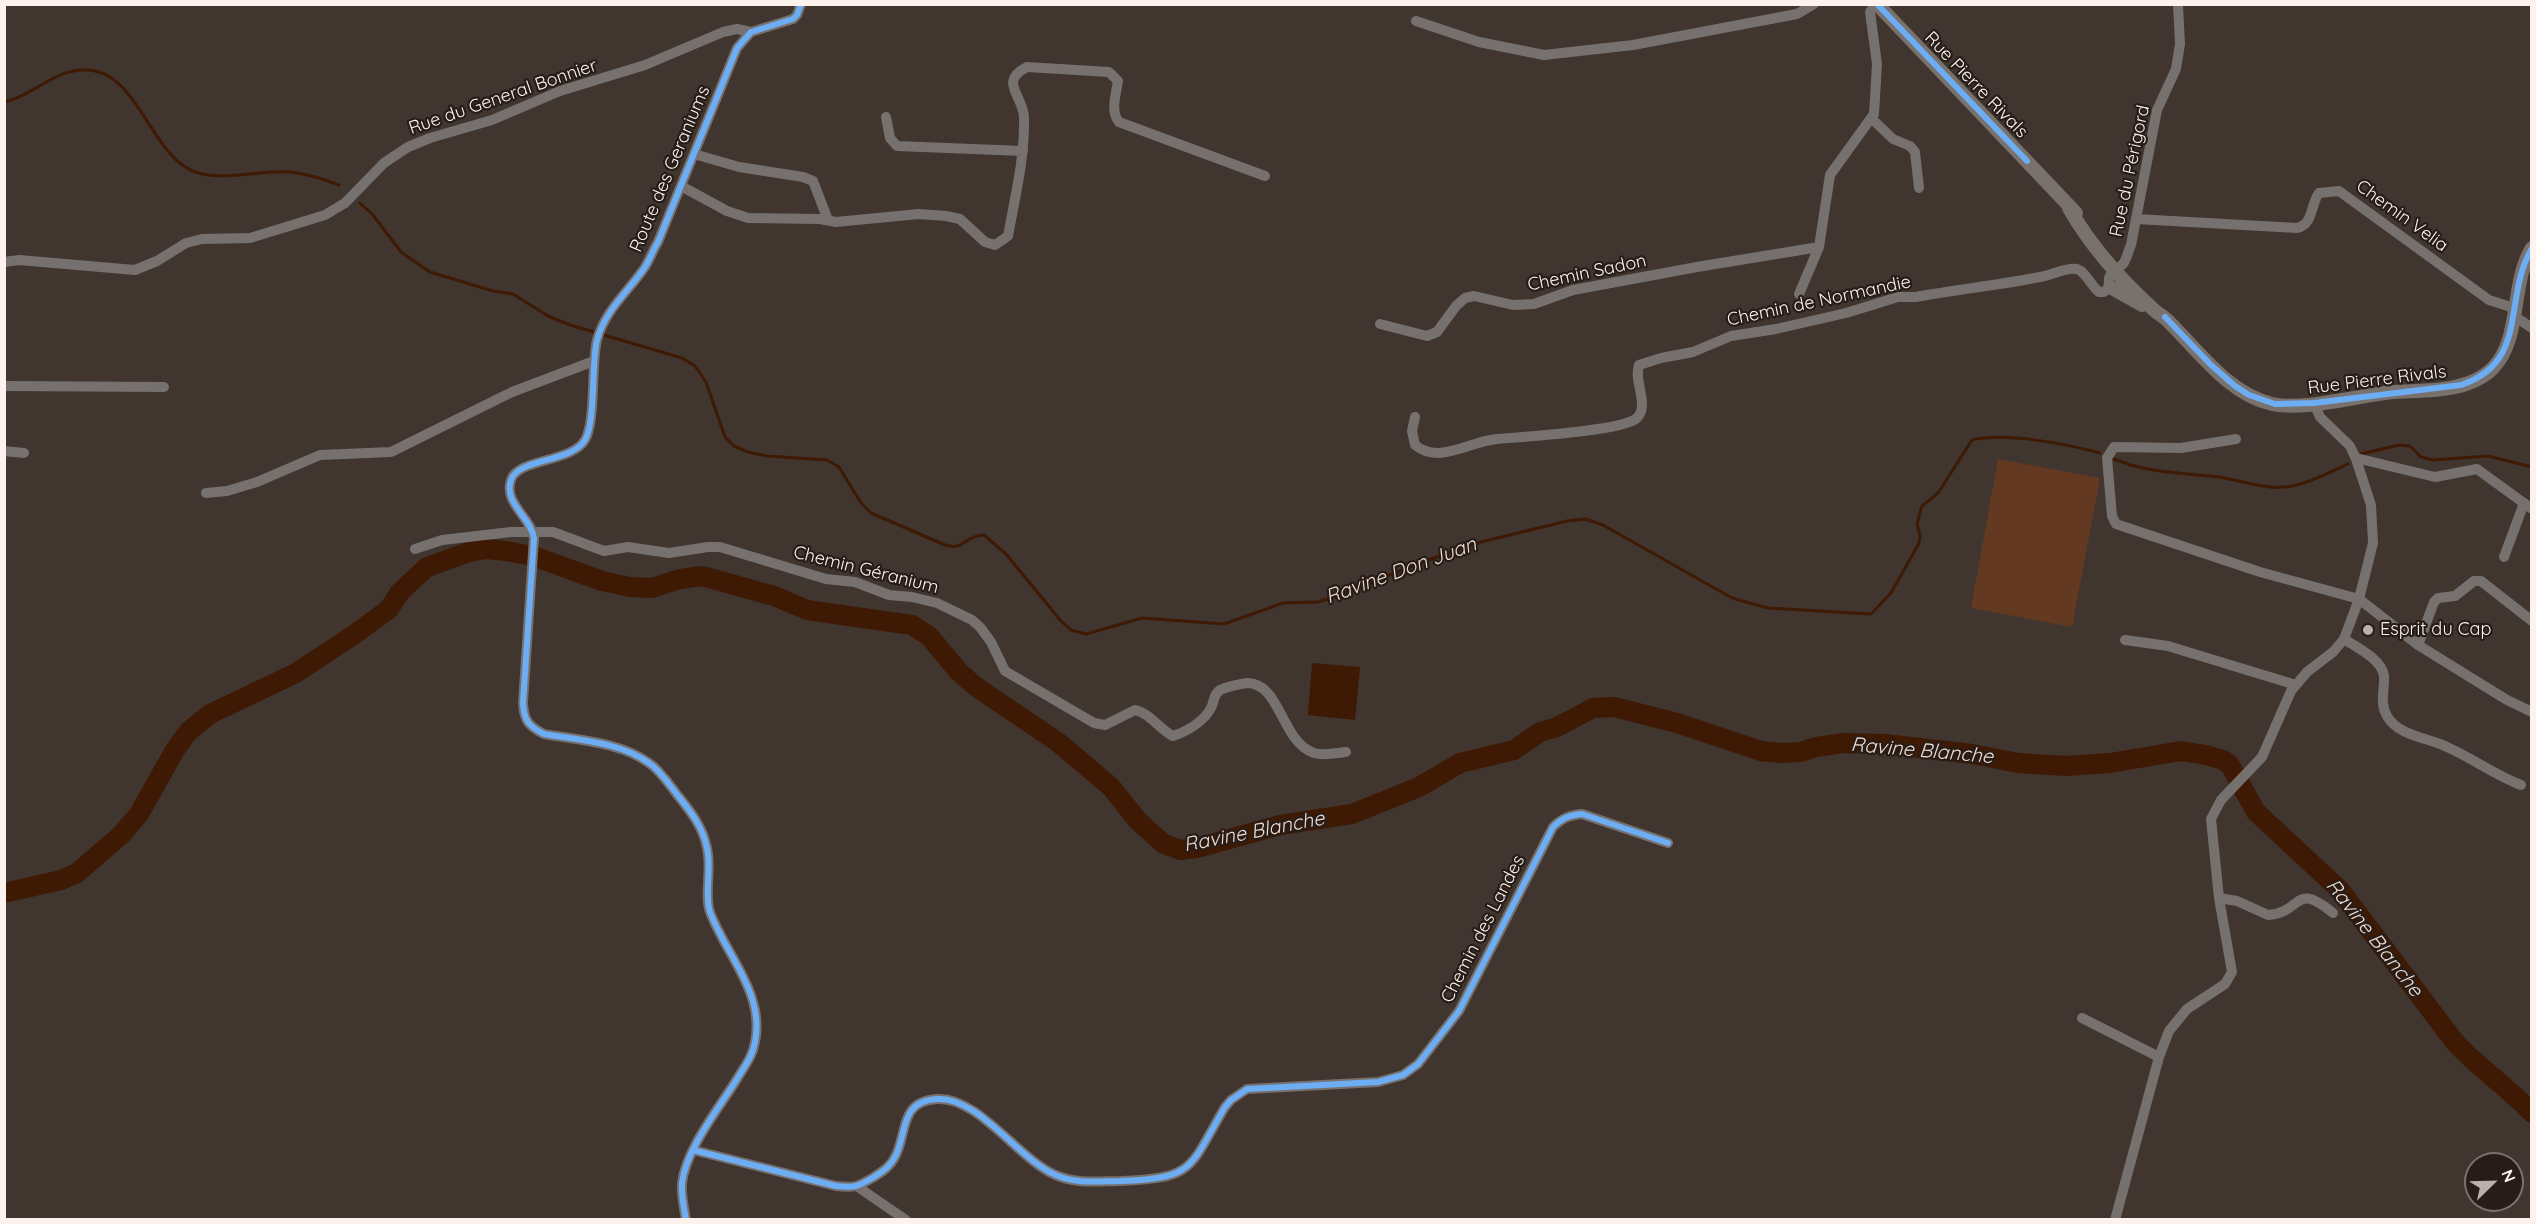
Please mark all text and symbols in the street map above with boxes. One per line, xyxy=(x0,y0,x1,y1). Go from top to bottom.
street label: Rue Pierre Rivals xyxy=(1920,27,2032,143)
street label: Rue du General Bonnier xyxy=(406,55,600,139)
street label: Route des Geraniums xyxy=(625,83,715,255)
street label: Rue du Périgord xyxy=(2105,103,2155,239)
street label: Chemin Velia xyxy=(2352,175,2452,257)
street label: Chemin Sadon xyxy=(1526,250,1648,296)
street label: Chemin de Normandie xyxy=(1725,271,1913,331)
street label: Rue Pierre Rivals xyxy=(2307,361,2447,399)
water label: Ravine Don Juan xyxy=(1322,533,1480,609)
street label: Chemin Géranium xyxy=(791,542,941,598)
place label: Esprit du Cap xyxy=(2380,619,2491,641)
marker: Esprit du Cap xyxy=(2361,623,2375,637)
water label: Ravine Blanche xyxy=(1850,733,1994,769)
water label: Ravine Blanche xyxy=(1182,807,1326,857)
street label: Chemin des Landes xyxy=(1436,852,1530,1006)
water label: Ravine Blanche xyxy=(2321,874,2427,1002)
north arrow xyxy=(2464,1152,2524,1212)
text: N xyxy=(2497,1166,2520,1185)

